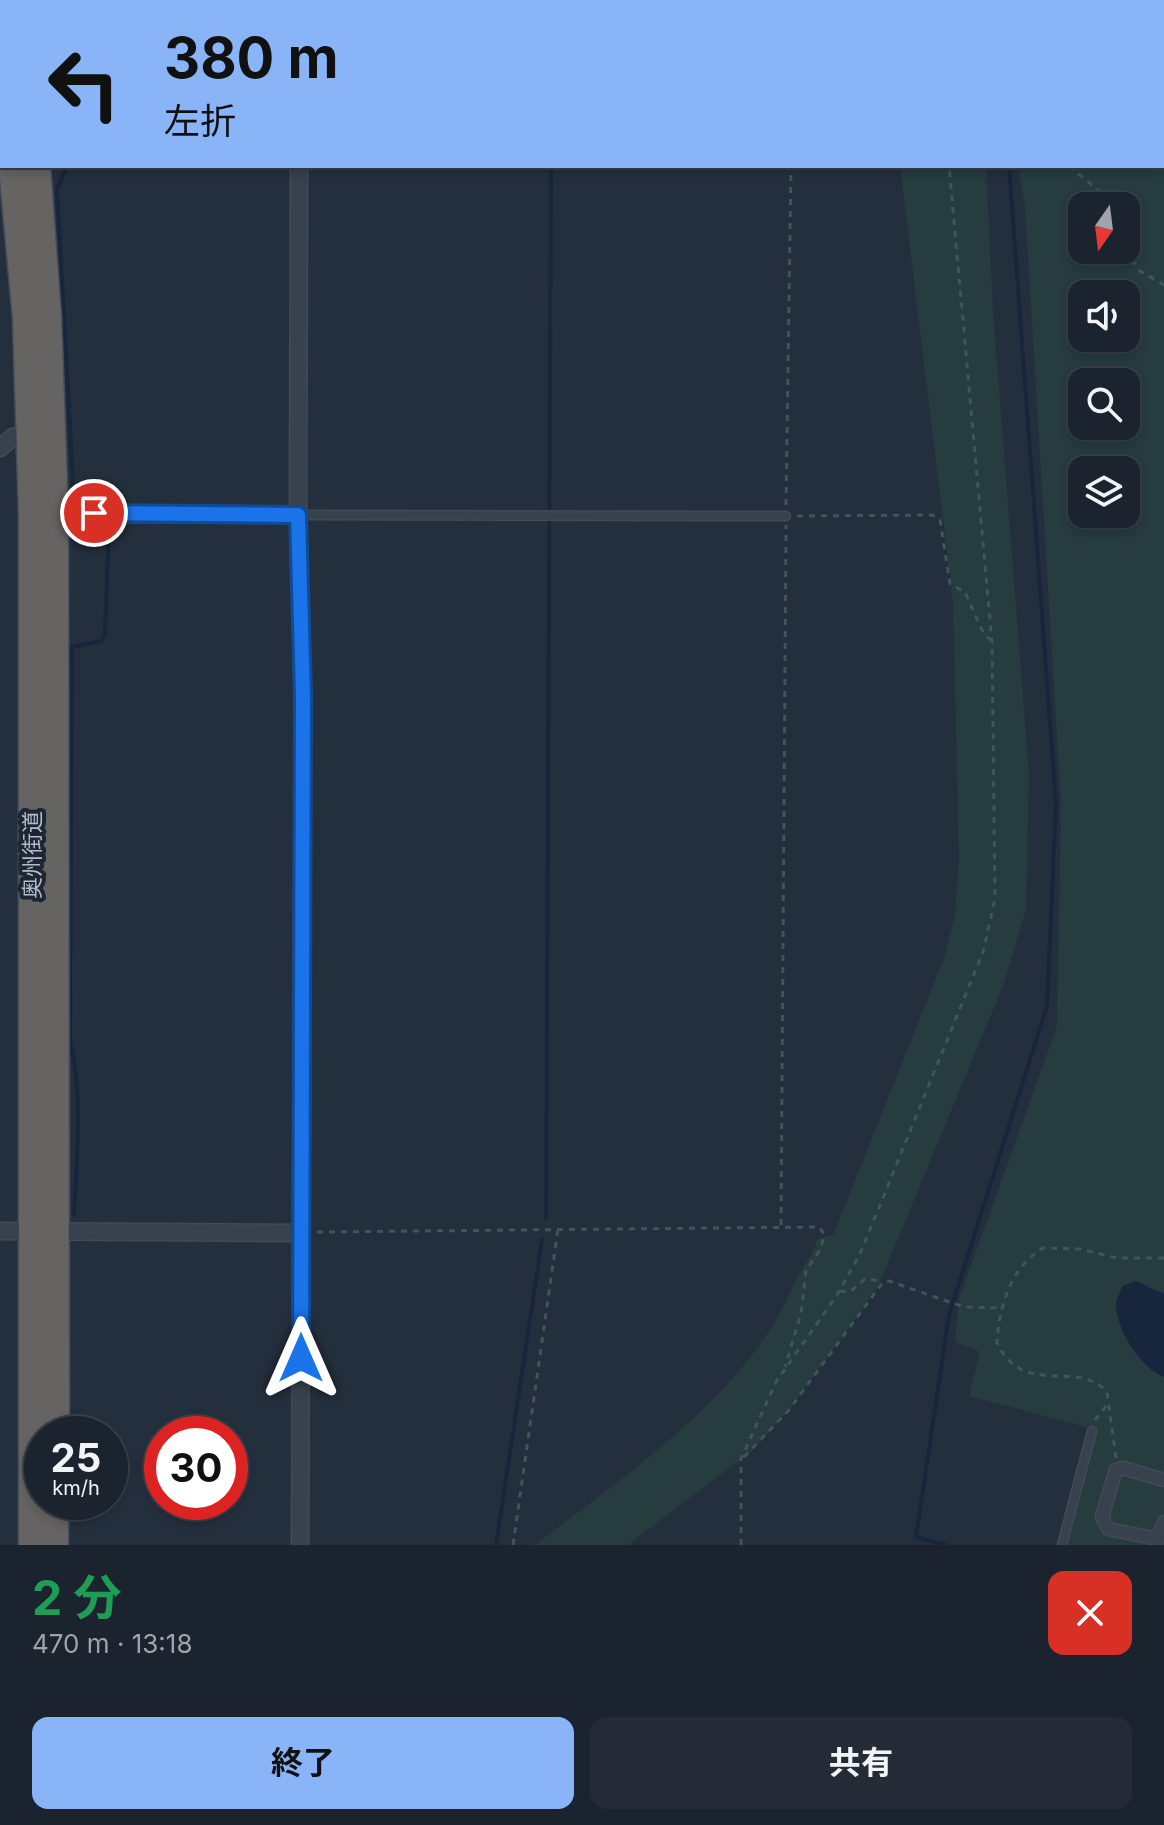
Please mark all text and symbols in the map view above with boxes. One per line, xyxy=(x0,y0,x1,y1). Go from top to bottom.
text: 380 m xyxy=(164,24,339,92)
icon: left xyxy=(32,32,136,136)
text: 左折 xyxy=(164,99,236,143)
north arrow xyxy=(1068,192,1140,264)
map controls xyxy=(1068,192,1140,528)
button: sound xyxy=(1068,280,1140,352)
button: search xyxy=(1068,368,1140,440)
button: layers xyxy=(1068,456,1140,528)
pin xyxy=(60,479,128,547)
icon: arrive xyxy=(72,491,116,535)
street label: 奥州街道 xyxy=(19,811,45,899)
position arrow xyxy=(259,1316,343,1400)
speed limit sign: 30 xyxy=(144,1416,248,1520)
text: 25 xyxy=(51,1433,101,1482)
text: km/h xyxy=(52,1476,100,1500)
text: 2 分 xyxy=(32,1568,122,1627)
button: close xyxy=(1048,1571,1132,1655)
text: 470 m · 13:18 xyxy=(32,1628,193,1659)
button: 終了 xyxy=(32,1717,574,1809)
button: 共有 xyxy=(590,1717,1132,1809)

